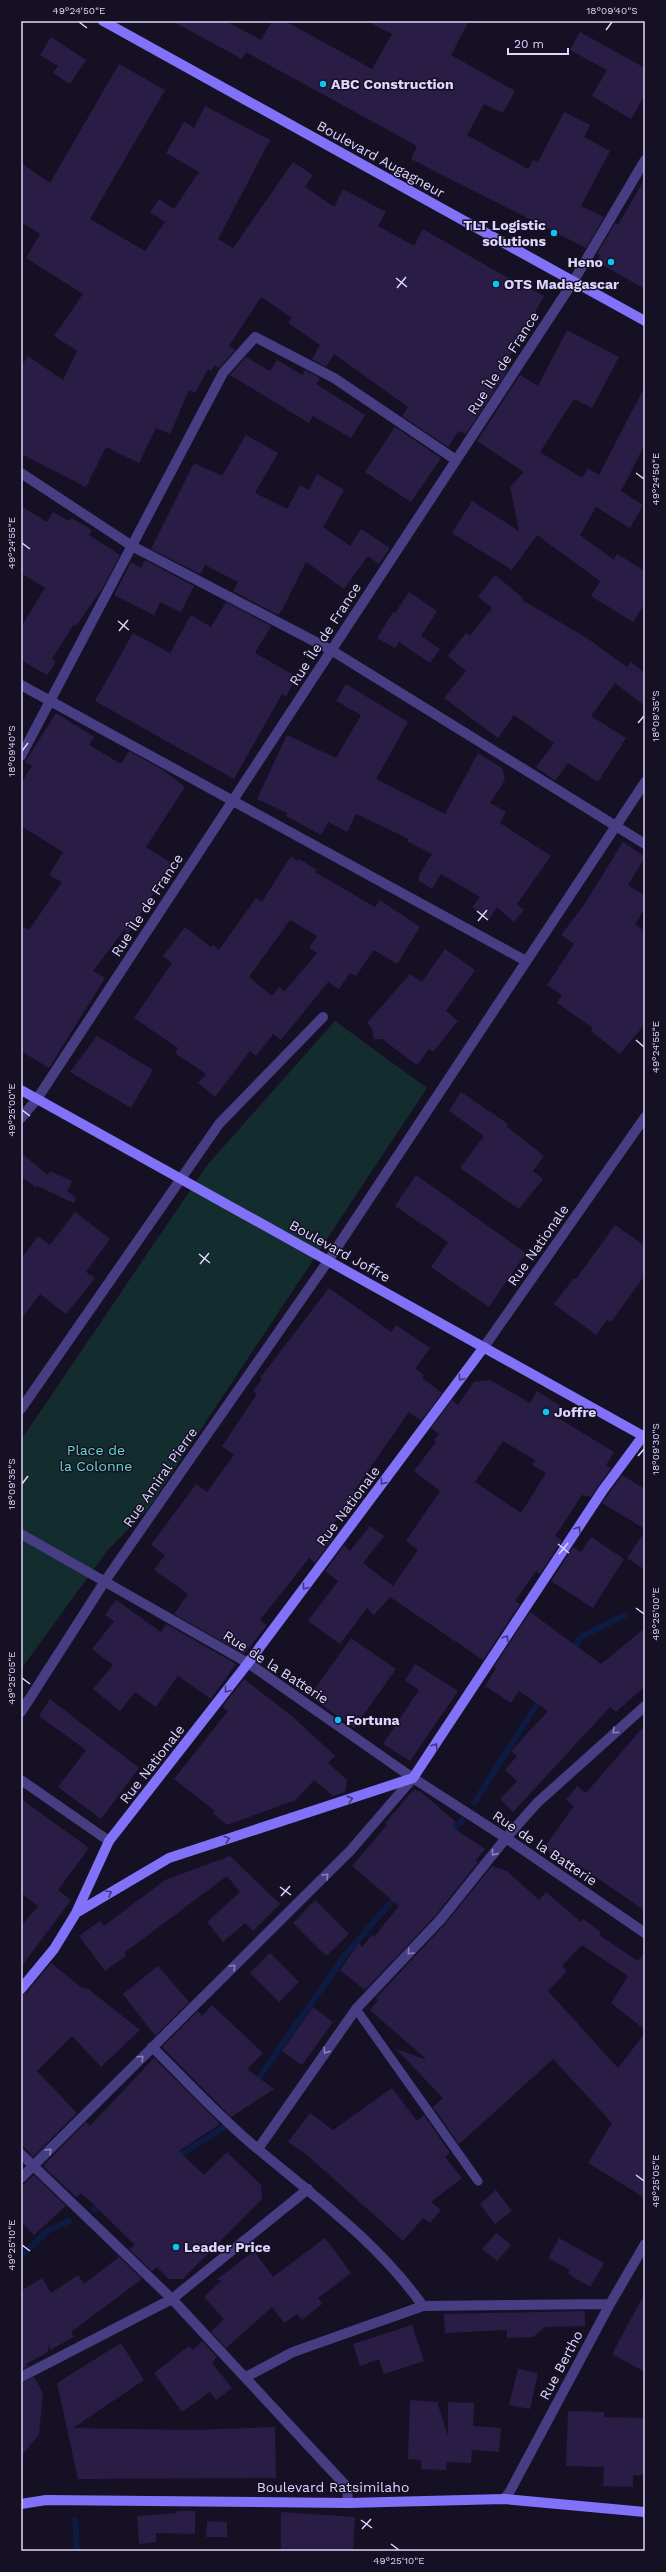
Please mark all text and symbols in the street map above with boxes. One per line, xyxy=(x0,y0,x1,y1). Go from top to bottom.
text: 49°24'50"E xyxy=(53,5,105,16)
text: 18°09'40"S xyxy=(586,5,638,16)
scale bar xyxy=(508,30,568,56)
text: 20 m xyxy=(514,37,544,51)
place label: ABC Construction xyxy=(331,76,454,92)
marker: ABC Construction xyxy=(318,79,328,89)
street label: Boulevard Augagneur xyxy=(314,117,448,201)
place label: TLT Logistic solutions xyxy=(463,217,547,249)
marker: TLT Logistic solutions xyxy=(549,228,559,238)
place label: Heno xyxy=(567,254,603,270)
marker: Heno xyxy=(606,257,616,267)
place label: OTS Madagascar xyxy=(504,276,619,292)
marker: OTS Madagascar xyxy=(491,279,501,289)
street label: Rue Île de France xyxy=(464,309,542,417)
text: 49°24'50"E xyxy=(650,453,661,505)
text: 49°24'55"E xyxy=(6,517,17,569)
street label: Rue Île de France xyxy=(286,580,364,688)
text: 18°09'35"S xyxy=(650,690,661,742)
text: 18°09'40"S xyxy=(6,725,17,777)
street label: Rue Île de France xyxy=(108,851,186,959)
text: 49°24'55"E xyxy=(650,1021,661,1073)
text: 49°25'00"E xyxy=(6,1083,17,1137)
street label: Rue Nationale xyxy=(504,1201,572,1289)
street label: Boulevard Joffre xyxy=(287,1217,393,1285)
one-way arrow xyxy=(458,1374,465,1381)
place label: Joffre xyxy=(554,1404,596,1420)
marker: Joffre xyxy=(541,1407,551,1417)
text: 18°09'30"S xyxy=(650,1423,661,1475)
street label: Rue Amiral Pierre xyxy=(120,1424,200,1530)
park label: Place de la Colonne xyxy=(60,1442,132,1474)
text: 18°09'35"S xyxy=(6,1458,17,1510)
street label: Rue Nationale xyxy=(313,1463,383,1549)
one-way arrow xyxy=(381,1478,388,1485)
one-way arrow xyxy=(573,1526,581,1533)
one-way arrow xyxy=(303,1582,310,1589)
text: 49°25'00"E xyxy=(650,1587,661,1641)
street label: Rue de la Batterie xyxy=(220,1627,332,1707)
one-way arrow xyxy=(502,1635,509,1642)
text: 49°25'05"E xyxy=(6,1651,17,1705)
one-way arrow xyxy=(224,1686,231,1693)
place label: Fortuna xyxy=(346,1712,401,1728)
marker: Fortuna xyxy=(333,1715,343,1725)
street label: Rue Nationale xyxy=(116,1721,188,1807)
one-way arrow xyxy=(612,1726,620,1734)
one-way arrow xyxy=(430,1743,438,1750)
one-way arrow xyxy=(347,1795,354,1804)
street label: Rue de la Batterie xyxy=(490,1807,600,1889)
one-way arrow xyxy=(223,1835,230,1844)
one-way arrow xyxy=(491,1848,498,1855)
one-way arrow xyxy=(321,1873,329,1880)
one-way arrow xyxy=(105,1890,112,1897)
one-way arrow xyxy=(407,1947,415,1955)
one-way arrow xyxy=(228,1964,236,1972)
one-way arrow xyxy=(323,2047,331,2054)
one-way arrow xyxy=(136,2056,144,2063)
one-way arrow xyxy=(44,2148,52,2156)
text: 49°25'05"E xyxy=(650,2154,661,2208)
text: 49°25'10"E xyxy=(6,2219,17,2271)
place label: Leader Price xyxy=(184,2239,271,2255)
marker: Leader Price xyxy=(171,2242,181,2252)
street label: Rue Bertho xyxy=(536,2328,586,2402)
street label: Boulevard Ratsimilaho xyxy=(257,2479,409,2495)
text: 49°25'10"E xyxy=(373,2555,425,2566)

